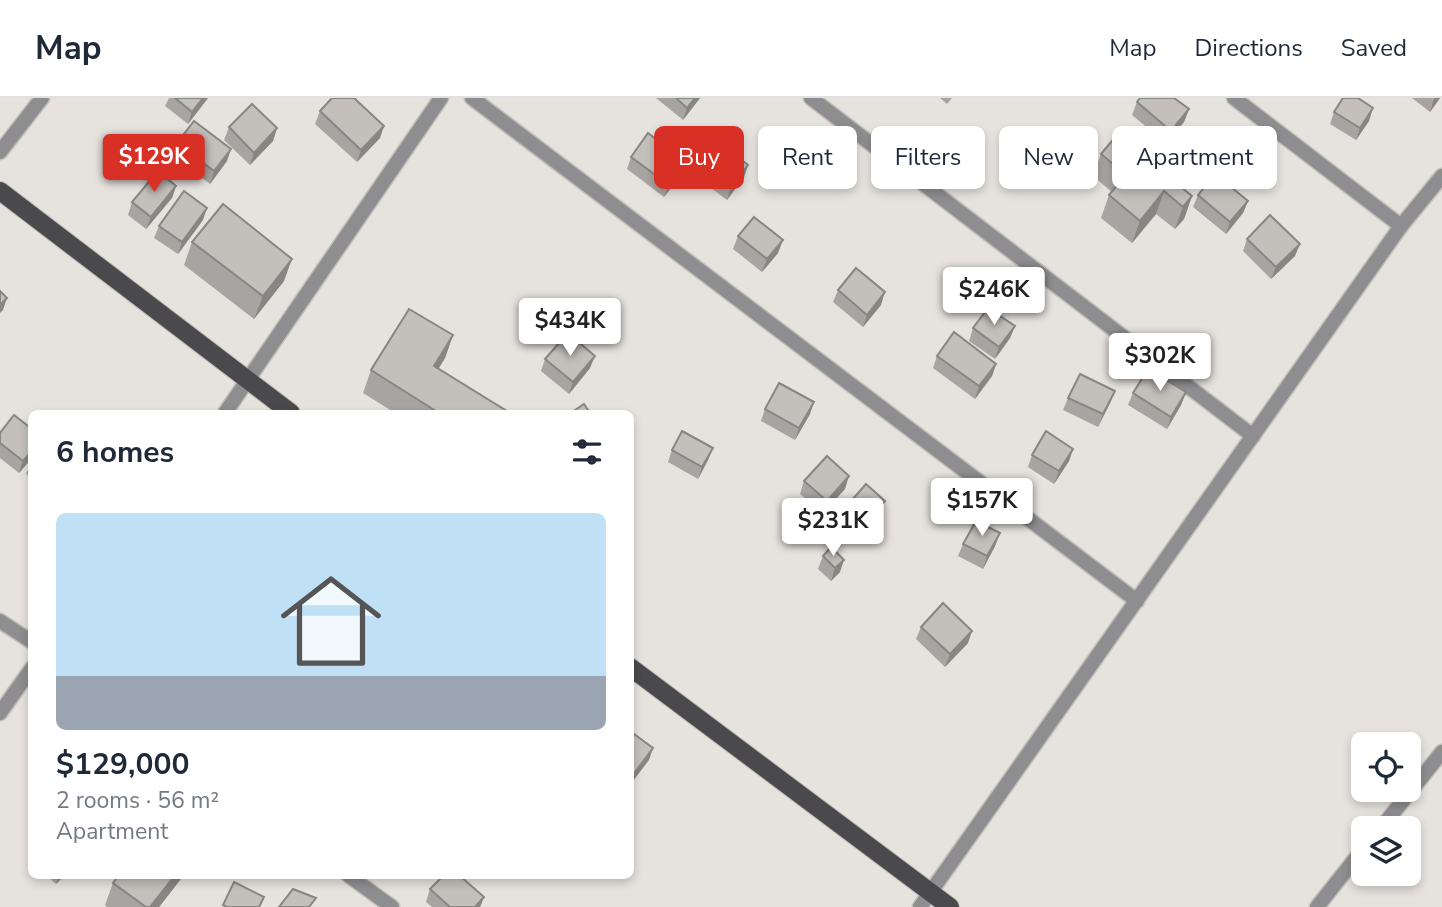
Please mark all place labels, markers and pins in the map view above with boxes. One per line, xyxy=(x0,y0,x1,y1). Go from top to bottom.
pin: $129K xyxy=(105,134,203,194)
pin: $246K xyxy=(945,268,1043,327)
pin: $434K xyxy=(521,299,619,358)
pin: $302K xyxy=(1111,334,1209,393)
pin: $157K xyxy=(933,478,1031,538)
pin: $231K xyxy=(784,498,882,558)

